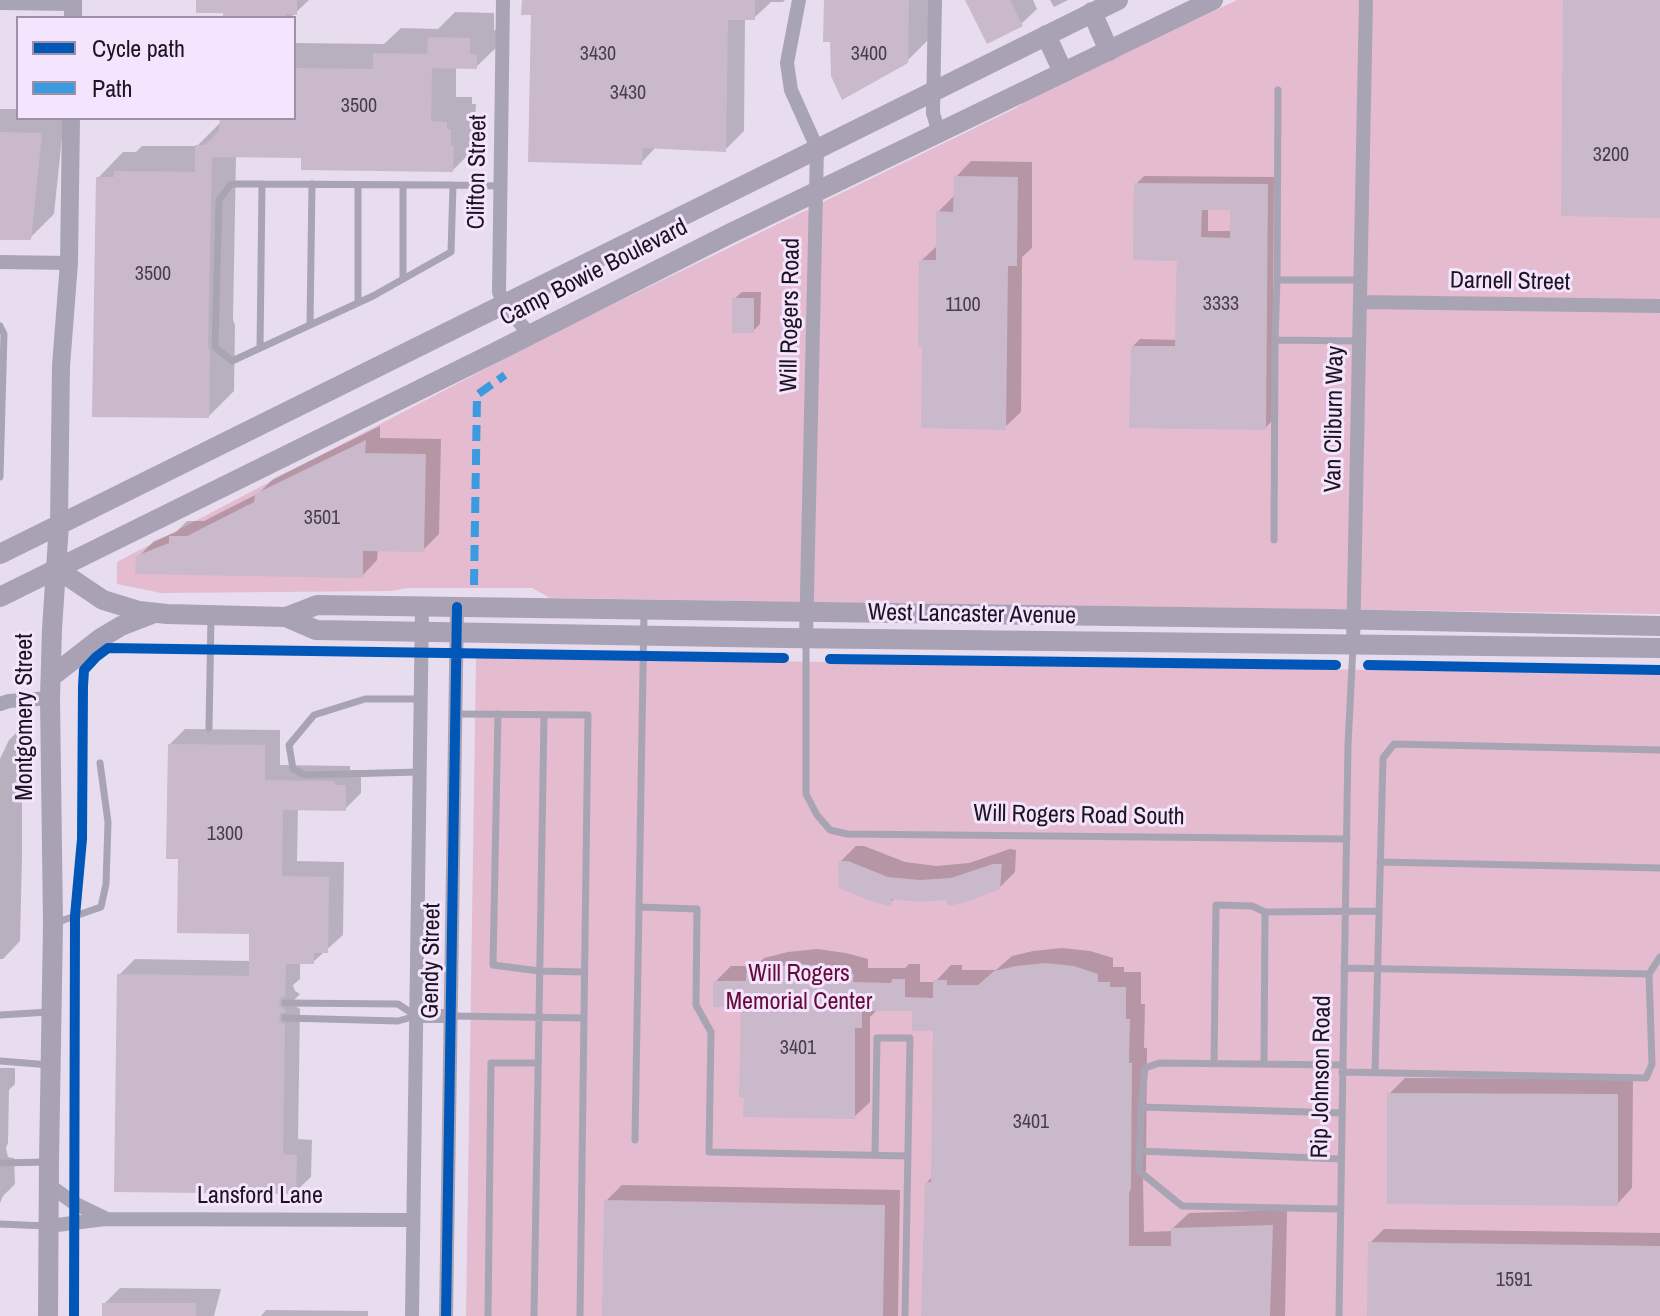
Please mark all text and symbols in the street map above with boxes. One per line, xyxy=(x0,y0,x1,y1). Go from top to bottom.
legend xyxy=(16,16,296,120)
text: Cycle path xyxy=(92,32,185,64)
house number: 3430 xyxy=(580,43,616,67)
house number: 3400 xyxy=(851,43,887,67)
text: Path xyxy=(92,72,133,104)
house number: 3430 xyxy=(610,82,646,106)
house number: 3500 xyxy=(341,95,377,119)
street label: Clifton Street xyxy=(463,114,493,230)
house number: 3200 xyxy=(1593,144,1629,168)
street label: Camp Bowie Boulevard xyxy=(495,213,693,333)
street label: Will Rogers Road xyxy=(775,238,807,392)
house number: 3500 xyxy=(135,263,171,287)
street label: Darnell Street xyxy=(1450,267,1570,297)
house number: 3333 xyxy=(1203,293,1239,317)
house number: 1100 xyxy=(945,294,981,318)
street label: Van Cliburn Way xyxy=(1319,345,1351,493)
house number: 3501 xyxy=(304,507,340,531)
street label: West Lancaster Avenue xyxy=(868,599,1076,631)
street label: Montgomery Street xyxy=(12,633,40,801)
street label: Will Rogers Road South xyxy=(973,800,1185,832)
house number: 1300 xyxy=(207,823,243,847)
street label: Gendy Street xyxy=(417,903,447,1019)
park label: Will Rogers Memorial Center xyxy=(726,961,872,1017)
street label: Rip Johnson Road xyxy=(1306,995,1338,1159)
house number: 3401 xyxy=(780,1037,816,1061)
house number: 3401 xyxy=(1013,1111,1049,1135)
street label: Lansford Lane xyxy=(197,1183,323,1211)
house number: 1591 xyxy=(1496,1269,1532,1293)

